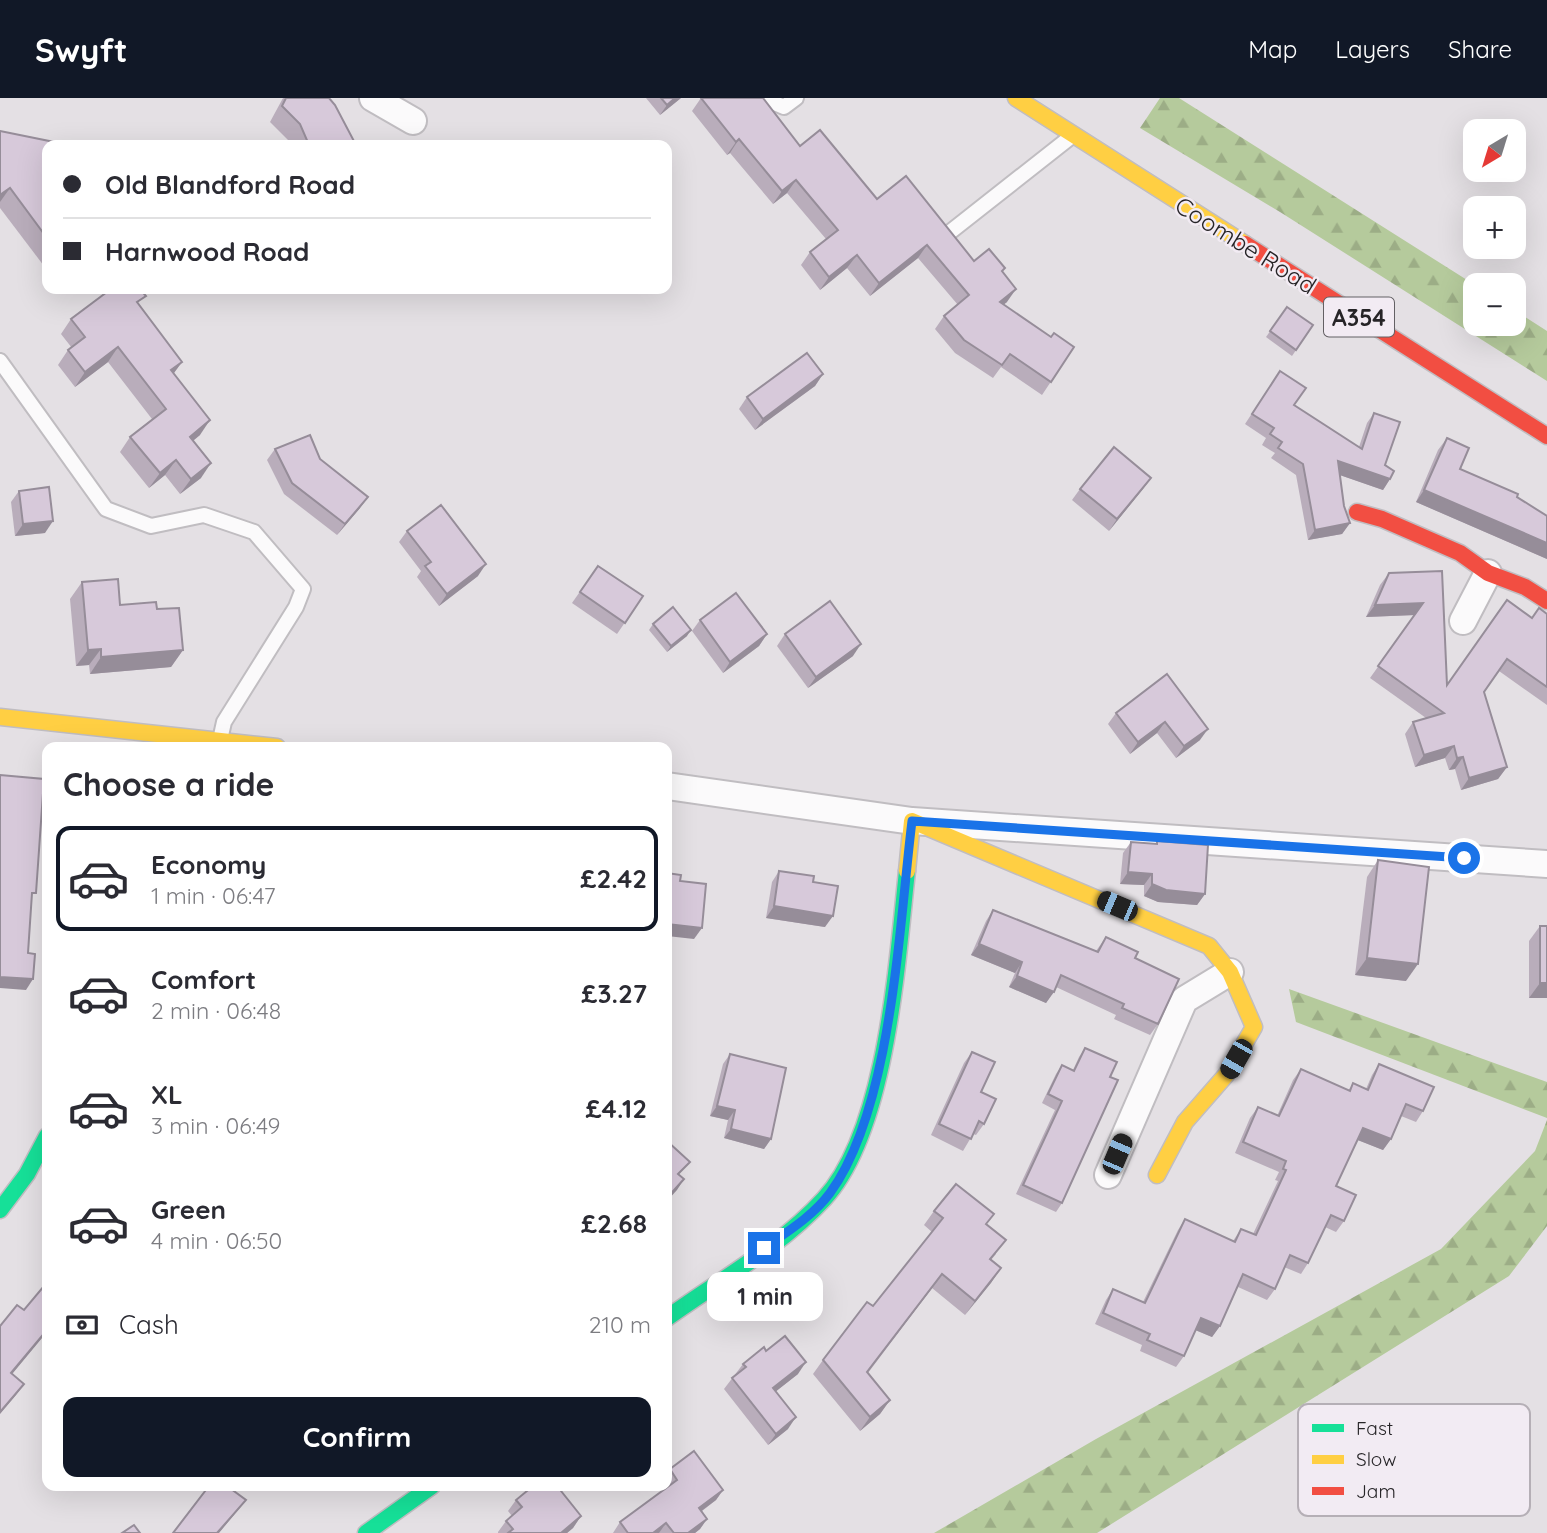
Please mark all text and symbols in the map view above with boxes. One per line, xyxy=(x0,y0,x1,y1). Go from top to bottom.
text: Swyft xyxy=(35,29,127,70)
text: Map xyxy=(1248,34,1297,64)
text: Layers xyxy=(1335,34,1410,64)
text: Share xyxy=(1448,34,1512,64)
north arrow xyxy=(1463,119,1526,182)
map controls xyxy=(1463,119,1526,336)
text: Old Blandford Road xyxy=(105,168,355,201)
street label: Coombe Road xyxy=(1170,190,1322,300)
button: + xyxy=(1463,196,1526,259)
text: Harnwood Road xyxy=(105,235,309,268)
button: − xyxy=(1463,273,1526,336)
road number: A354 xyxy=(1324,298,1394,336)
text: Choose a ride xyxy=(63,764,275,804)
route start xyxy=(1448,842,1480,874)
icon: car xyxy=(67,847,130,910)
text: Economy xyxy=(151,848,266,881)
text: £2.42 xyxy=(580,862,647,895)
text: 1 min · 06:47 xyxy=(151,881,276,910)
car xyxy=(1094,888,1141,924)
icon: car xyxy=(67,962,130,1025)
text: Comfort xyxy=(151,963,256,996)
text: £3.27 xyxy=(581,977,647,1010)
text: 2 min · 06:48 xyxy=(151,996,281,1025)
car xyxy=(1217,1036,1256,1082)
icon: car xyxy=(67,1077,130,1140)
text: XL xyxy=(151,1078,183,1111)
text: £4.12 xyxy=(585,1092,647,1125)
text: 3 min · 06:49 xyxy=(151,1111,280,1140)
car xyxy=(1100,1131,1135,1177)
icon: car xyxy=(67,1192,130,1255)
text: Green xyxy=(151,1193,226,1226)
text: £2.68 xyxy=(581,1207,647,1240)
text: 4 min · 06:50 xyxy=(151,1226,282,1255)
route end xyxy=(748,1232,780,1264)
callout: 1 min xyxy=(706,1272,822,1322)
text: 1 min xyxy=(737,1282,793,1311)
icon: cash xyxy=(63,1306,101,1344)
text: Cash xyxy=(119,1308,179,1341)
text: 210 m xyxy=(589,1310,651,1339)
button: Confirm xyxy=(63,1397,651,1477)
legend xyxy=(1298,1404,1530,1516)
text: Fast xyxy=(1356,1416,1393,1440)
text: Slow xyxy=(1356,1447,1397,1471)
text: Jam xyxy=(1356,1479,1396,1503)

